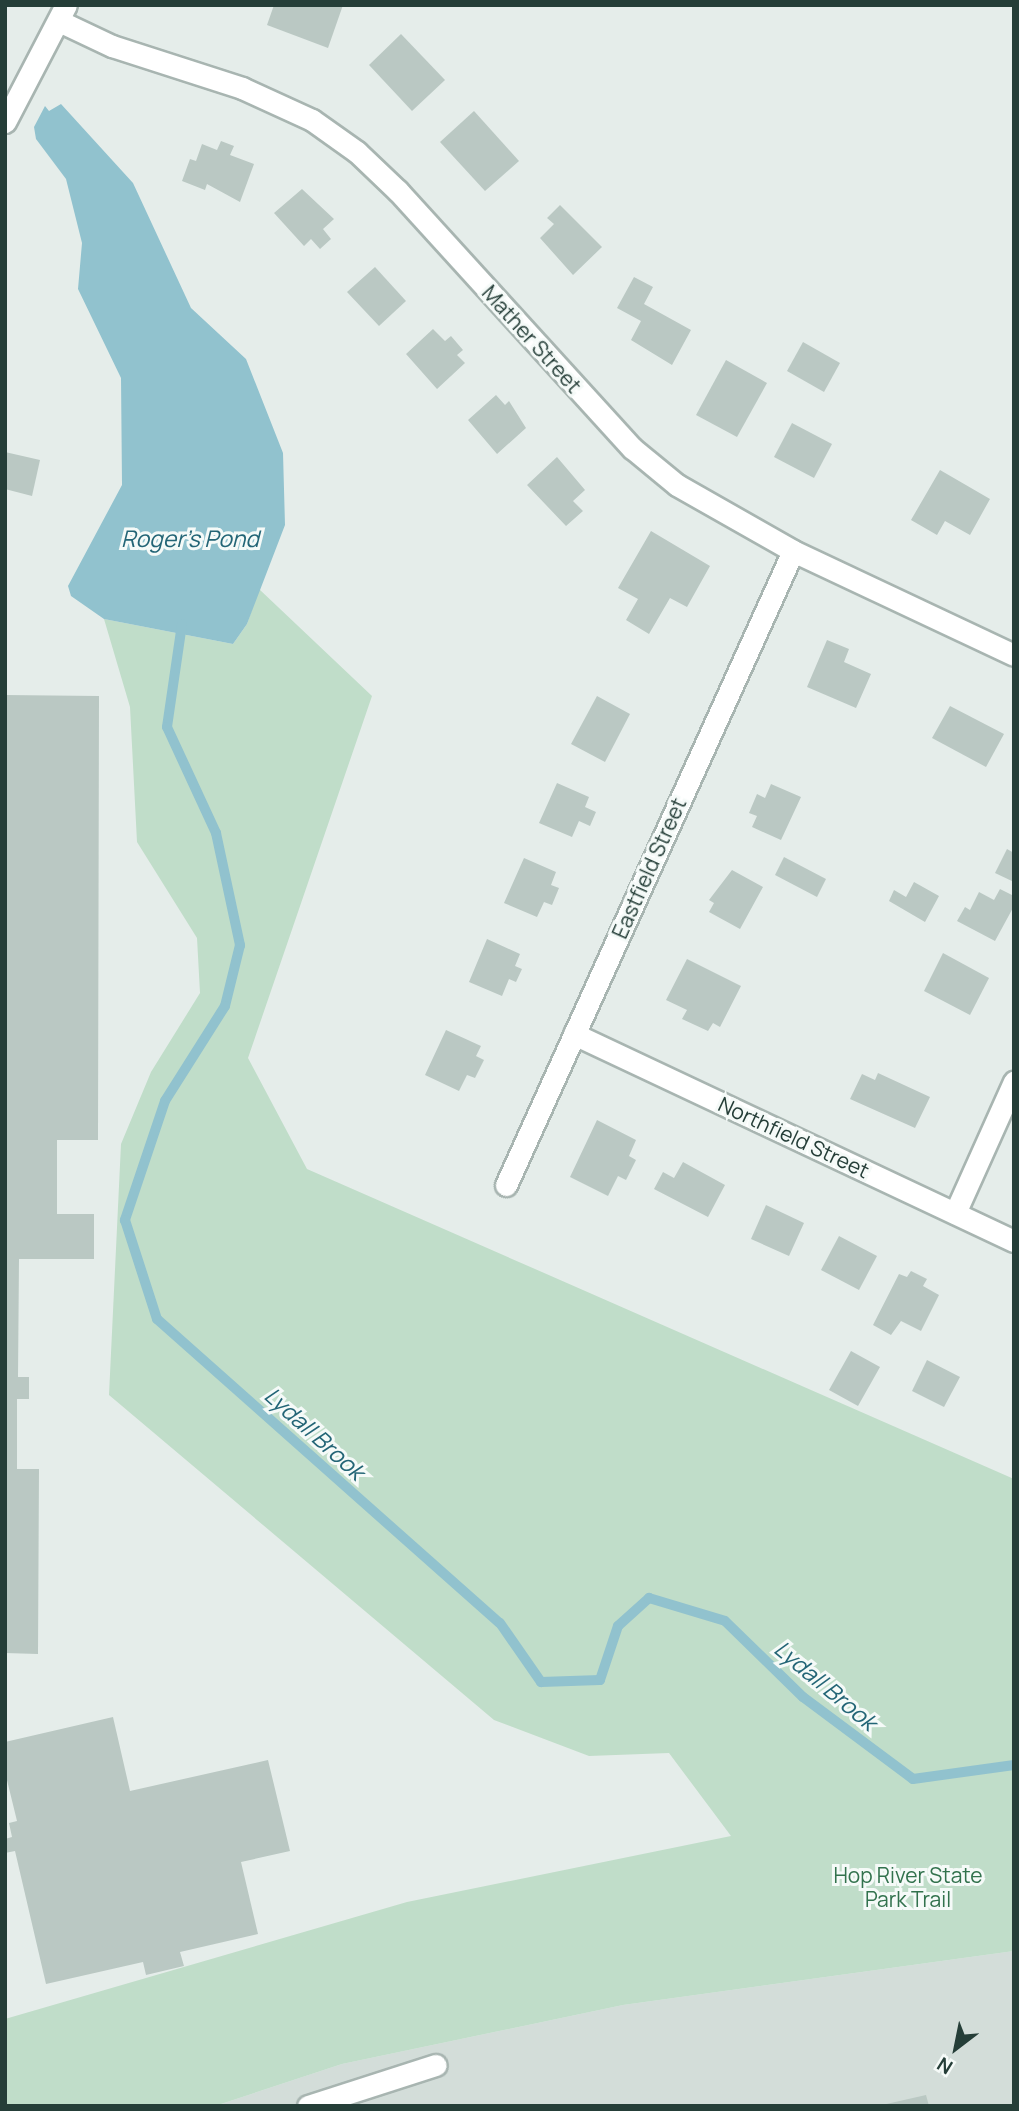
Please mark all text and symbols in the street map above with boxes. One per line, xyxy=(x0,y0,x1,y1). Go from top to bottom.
street label: Mather Street xyxy=(477,280,587,398)
water label: Roger's Pond xyxy=(121,524,259,552)
street label: Eastfield Street xyxy=(607,794,691,942)
street label: Northfield Street xyxy=(715,1091,873,1183)
water label: Lydall Brook xyxy=(259,1381,371,1485)
water label: Lydall Brook xyxy=(769,1634,883,1736)
park label: Hop River State Park Trail xyxy=(833,1862,983,1912)
north arrow xyxy=(921,2013,991,2083)
text: N xyxy=(932,2051,958,2080)

